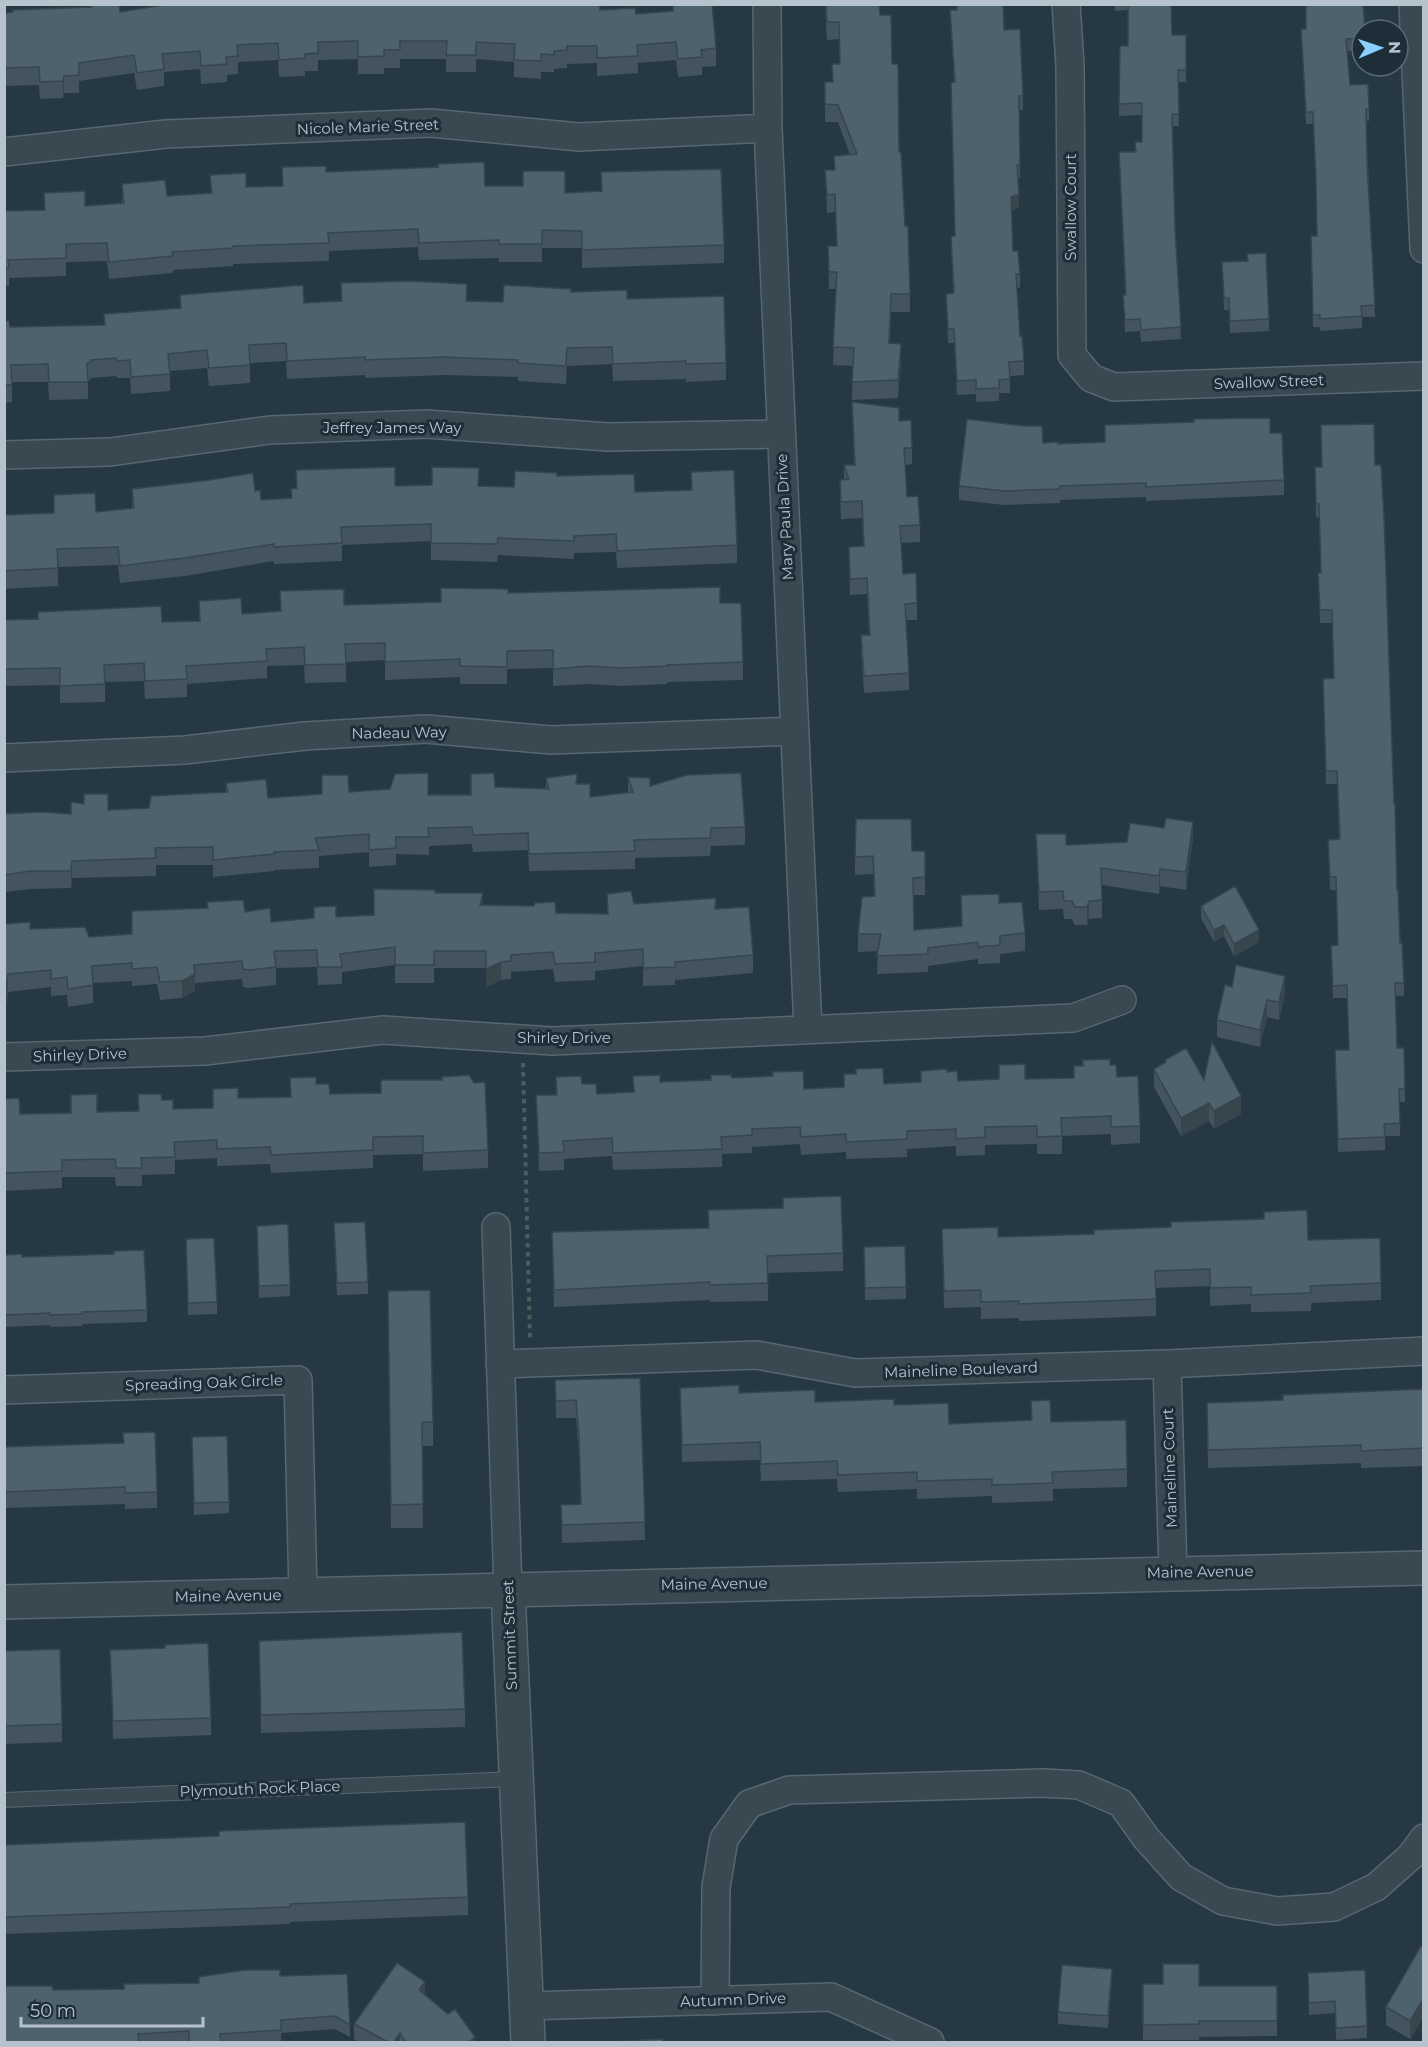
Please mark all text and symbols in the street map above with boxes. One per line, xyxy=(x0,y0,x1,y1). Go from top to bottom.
north arrow xyxy=(1350,18,1410,78)
text: N xyxy=(1385,41,1404,54)
street label: Nicole Marie Street xyxy=(296,115,439,138)
street label: Swallow Court xyxy=(1061,153,1080,261)
street label: Swallow Street xyxy=(1213,370,1325,393)
street label: Jeffrey James Way xyxy=(322,418,462,437)
street label: Mary Paula Drive xyxy=(772,453,797,581)
street label: Nadeau Way xyxy=(351,722,448,743)
street label: Shirley Drive xyxy=(517,1028,611,1047)
street label: Shirley Drive xyxy=(33,1043,127,1066)
street label: Maineline Boulevard xyxy=(884,1357,1038,1382)
street label: Spreading Oak Circle xyxy=(125,1370,283,1395)
street label: Maineline Court xyxy=(1158,1408,1181,1528)
street label: Maine Avenue xyxy=(1146,1561,1254,1582)
street label: Maine Avenue xyxy=(660,1573,768,1594)
street label: Summit Street xyxy=(498,1580,521,1691)
street label: Maine Avenue xyxy=(174,1585,282,1606)
street label: Plymouth Rock Place xyxy=(179,1776,341,1801)
street label: Autumn Drive xyxy=(680,1988,786,2011)
scale bar xyxy=(21,1990,202,2028)
text: 50 m xyxy=(30,2000,76,2022)

